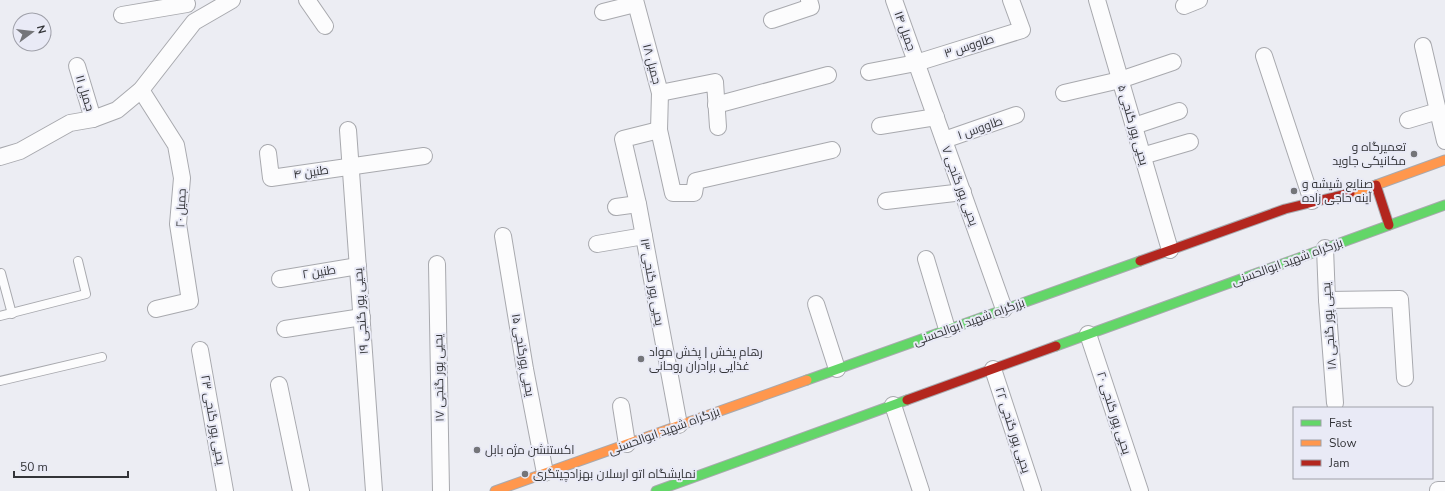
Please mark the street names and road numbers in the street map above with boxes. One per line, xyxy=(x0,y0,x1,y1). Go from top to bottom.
street label: جمیل ۱۴ xyxy=(890,9,920,53)
street label: طاووس ۳ xyxy=(942,30,996,62)
street label: جمیل ۱۸ xyxy=(639,42,665,86)
street label: جمیل ۱۱ xyxy=(72,73,98,113)
street label: یحیی پور گنجی ۵ xyxy=(1113,83,1152,168)
street label: طاووس ۱ xyxy=(955,113,1005,143)
street label: یحیی پور گنجی ۷ xyxy=(937,144,982,229)
street label: طنین ۴ xyxy=(292,162,330,182)
street label: جمیل ۲۰ xyxy=(172,188,190,228)
street label: بزرگراه شهید ابوالحسنی xyxy=(1229,234,1345,290)
street label: یحیی پور گنجی ۱۳ xyxy=(635,237,668,328)
street label: طنین ۲ xyxy=(301,261,337,283)
street label: یحیی پور گنجی ۱۹ xyxy=(350,266,373,355)
street label: یحیی پور گنجی ۱۸ xyxy=(1318,281,1341,370)
street label: بزرگراه شهید ابوالحسنی xyxy=(911,294,1027,350)
street label: یحیی پورگنجی ۱۵ xyxy=(507,312,538,399)
street label: یحیی پور گنجی ۱۷ xyxy=(430,333,449,422)
street label: یحیی پور گنجی ۲۰ xyxy=(1092,370,1135,457)
street label: یحیی پور گنجی ۲۳ xyxy=(196,374,229,467)
street label: یحیی پور گنجی ۲۲ xyxy=(991,385,1035,476)
street label: بزرگراه شهید ابوالحسنی xyxy=(606,403,722,459)

